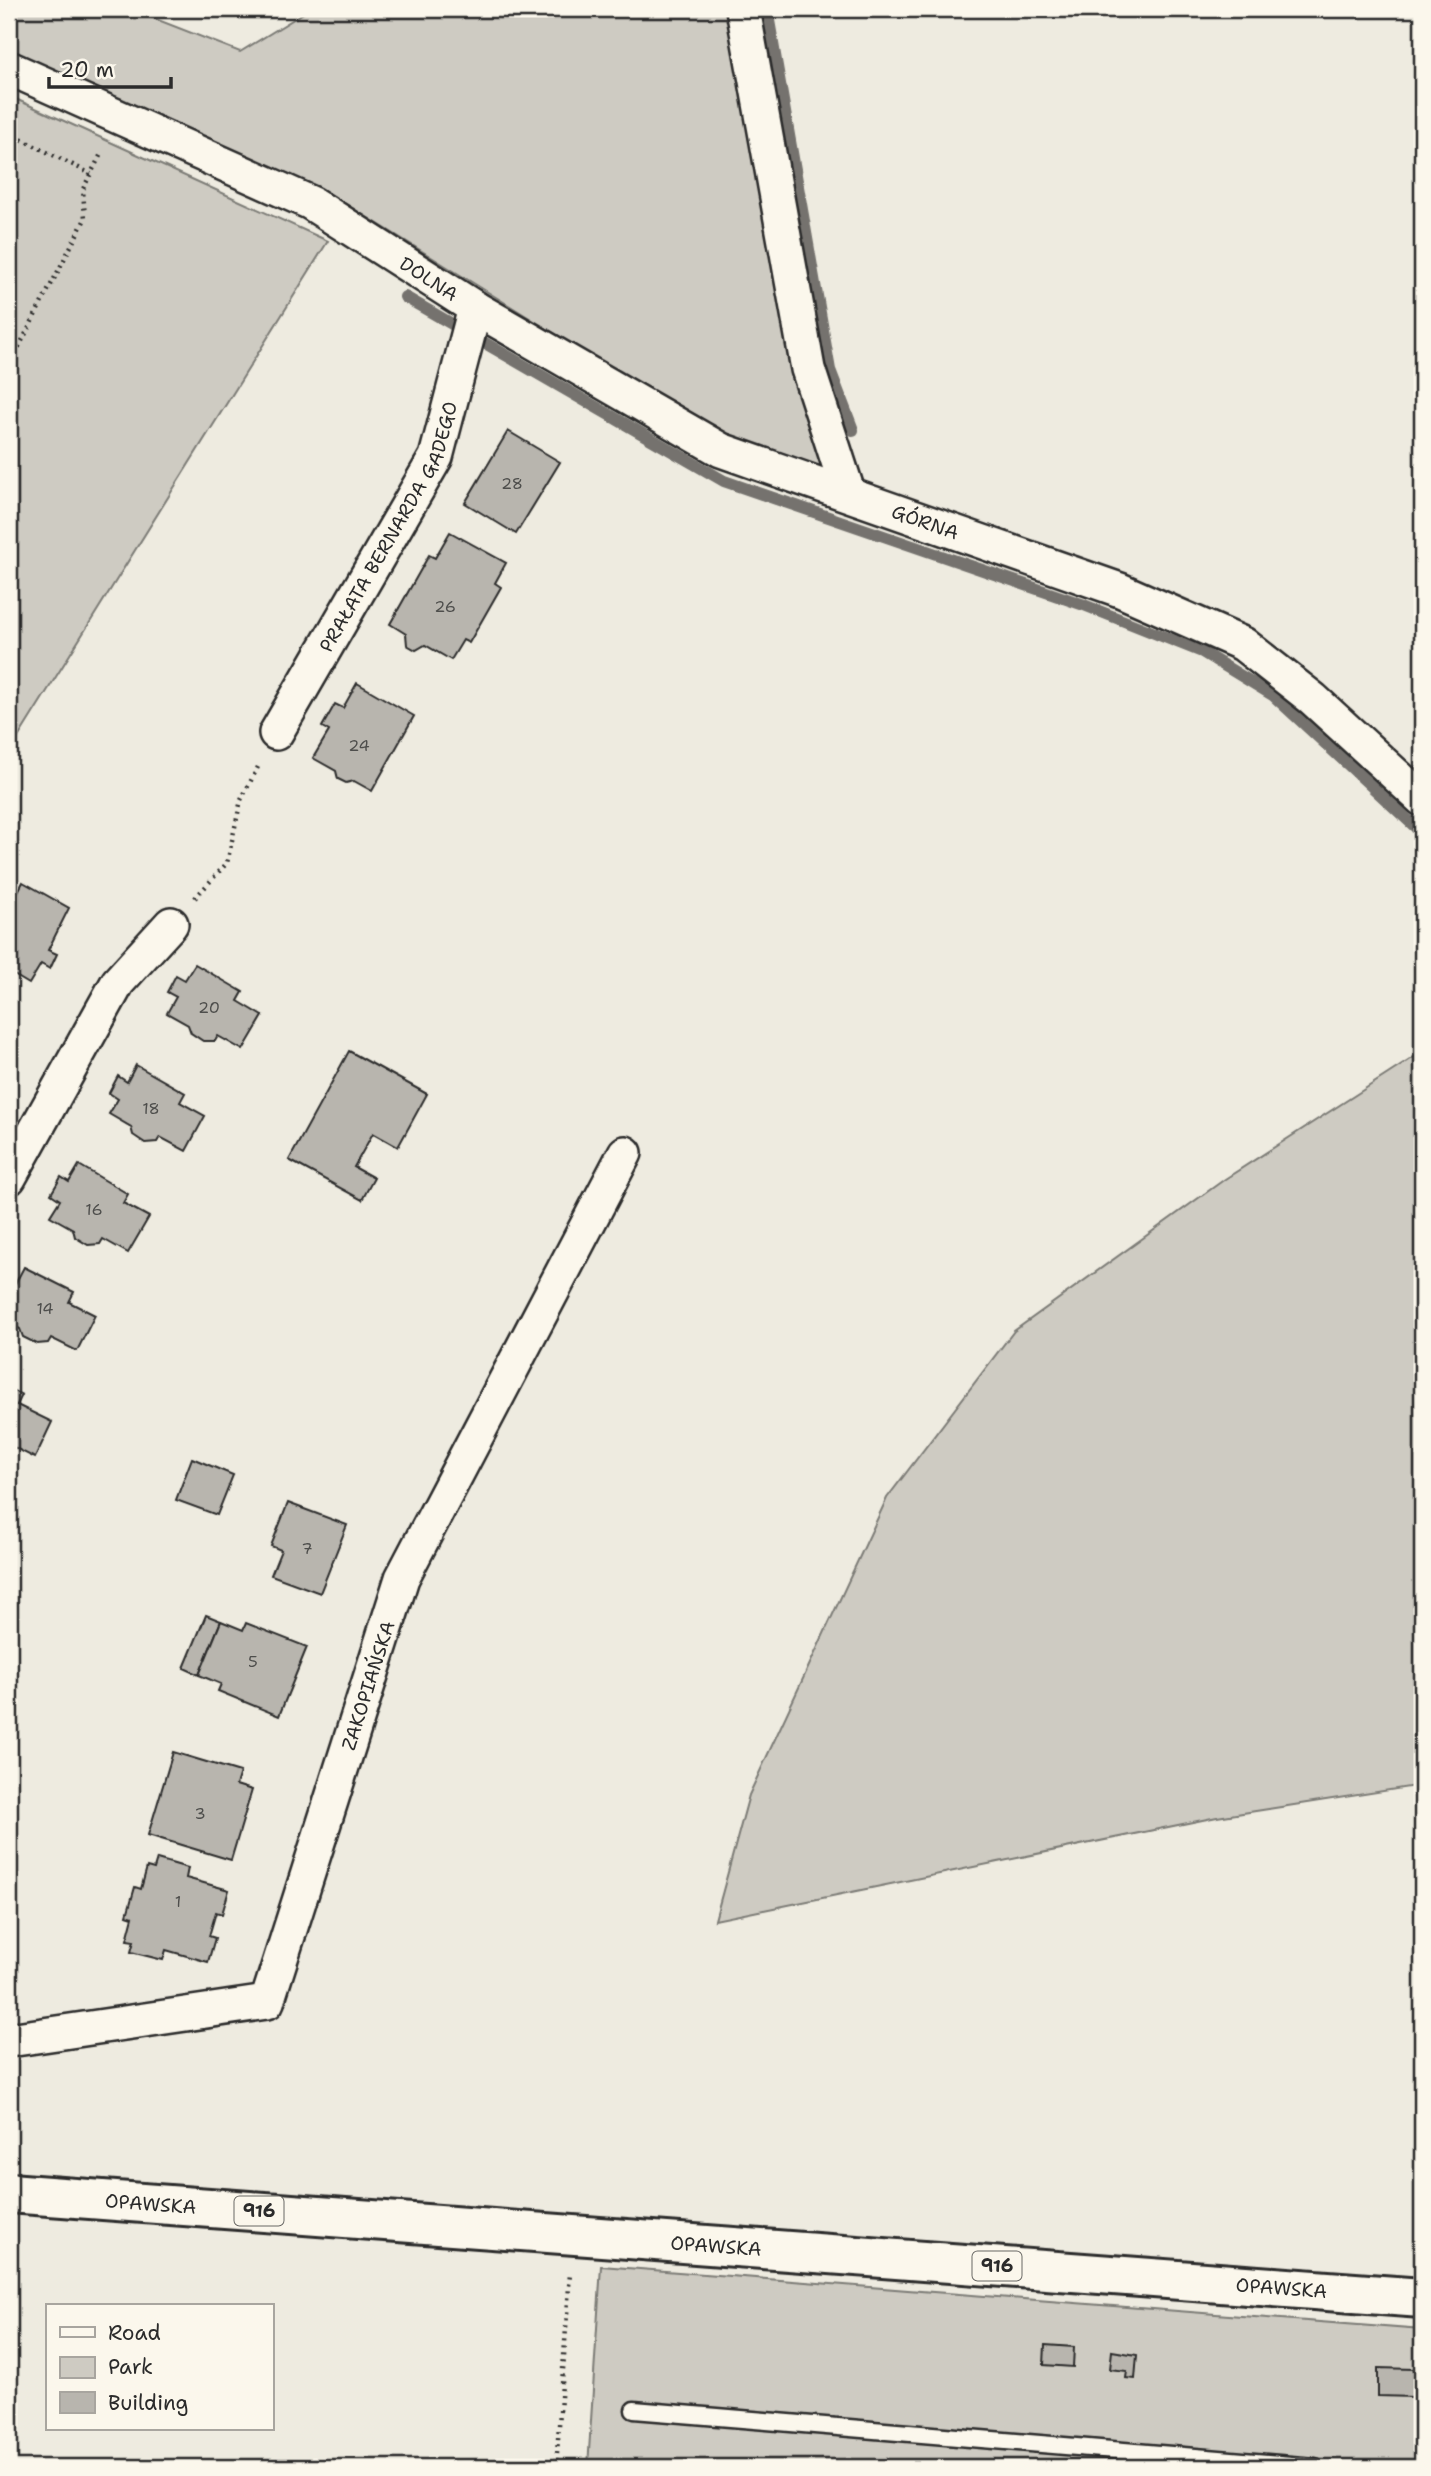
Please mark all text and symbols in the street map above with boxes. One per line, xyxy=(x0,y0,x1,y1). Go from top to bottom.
scale bar xyxy=(49,46,172,90)
text: 20 m xyxy=(60,56,114,84)
street label: DOLNA xyxy=(395,251,463,307)
street label: PRAŁATA BERNARDA GADEGO xyxy=(313,398,463,656)
house number: 28 xyxy=(501,473,523,494)
street label: GÓRNA xyxy=(888,498,962,545)
house number: 26 xyxy=(434,596,456,617)
house number: 24 xyxy=(348,735,370,756)
house number: 20 xyxy=(198,997,220,1018)
house number: 18 xyxy=(142,1098,160,1119)
house number: 16 xyxy=(85,1199,103,1220)
house number: 14 xyxy=(36,1298,54,1319)
house number: 7 xyxy=(301,1538,313,1559)
street label: ZAKOPIAŃSKA xyxy=(335,1617,400,1753)
house number: 5 xyxy=(248,1651,258,1672)
house number: 3 xyxy=(194,1803,206,1824)
house number: 1 xyxy=(175,1891,181,1912)
street label: OPAWSKA xyxy=(104,2188,197,2219)
road number: 916 xyxy=(234,2196,284,2225)
street label: OPAWSKA xyxy=(670,2230,763,2261)
road number: 916 xyxy=(972,2252,1021,2280)
street label: OPAWSKA xyxy=(1235,2272,1328,2303)
legend xyxy=(46,2304,273,2430)
text: Road xyxy=(108,2319,161,2347)
text: Park xyxy=(108,2353,153,2381)
text: Building xyxy=(108,2389,188,2417)

